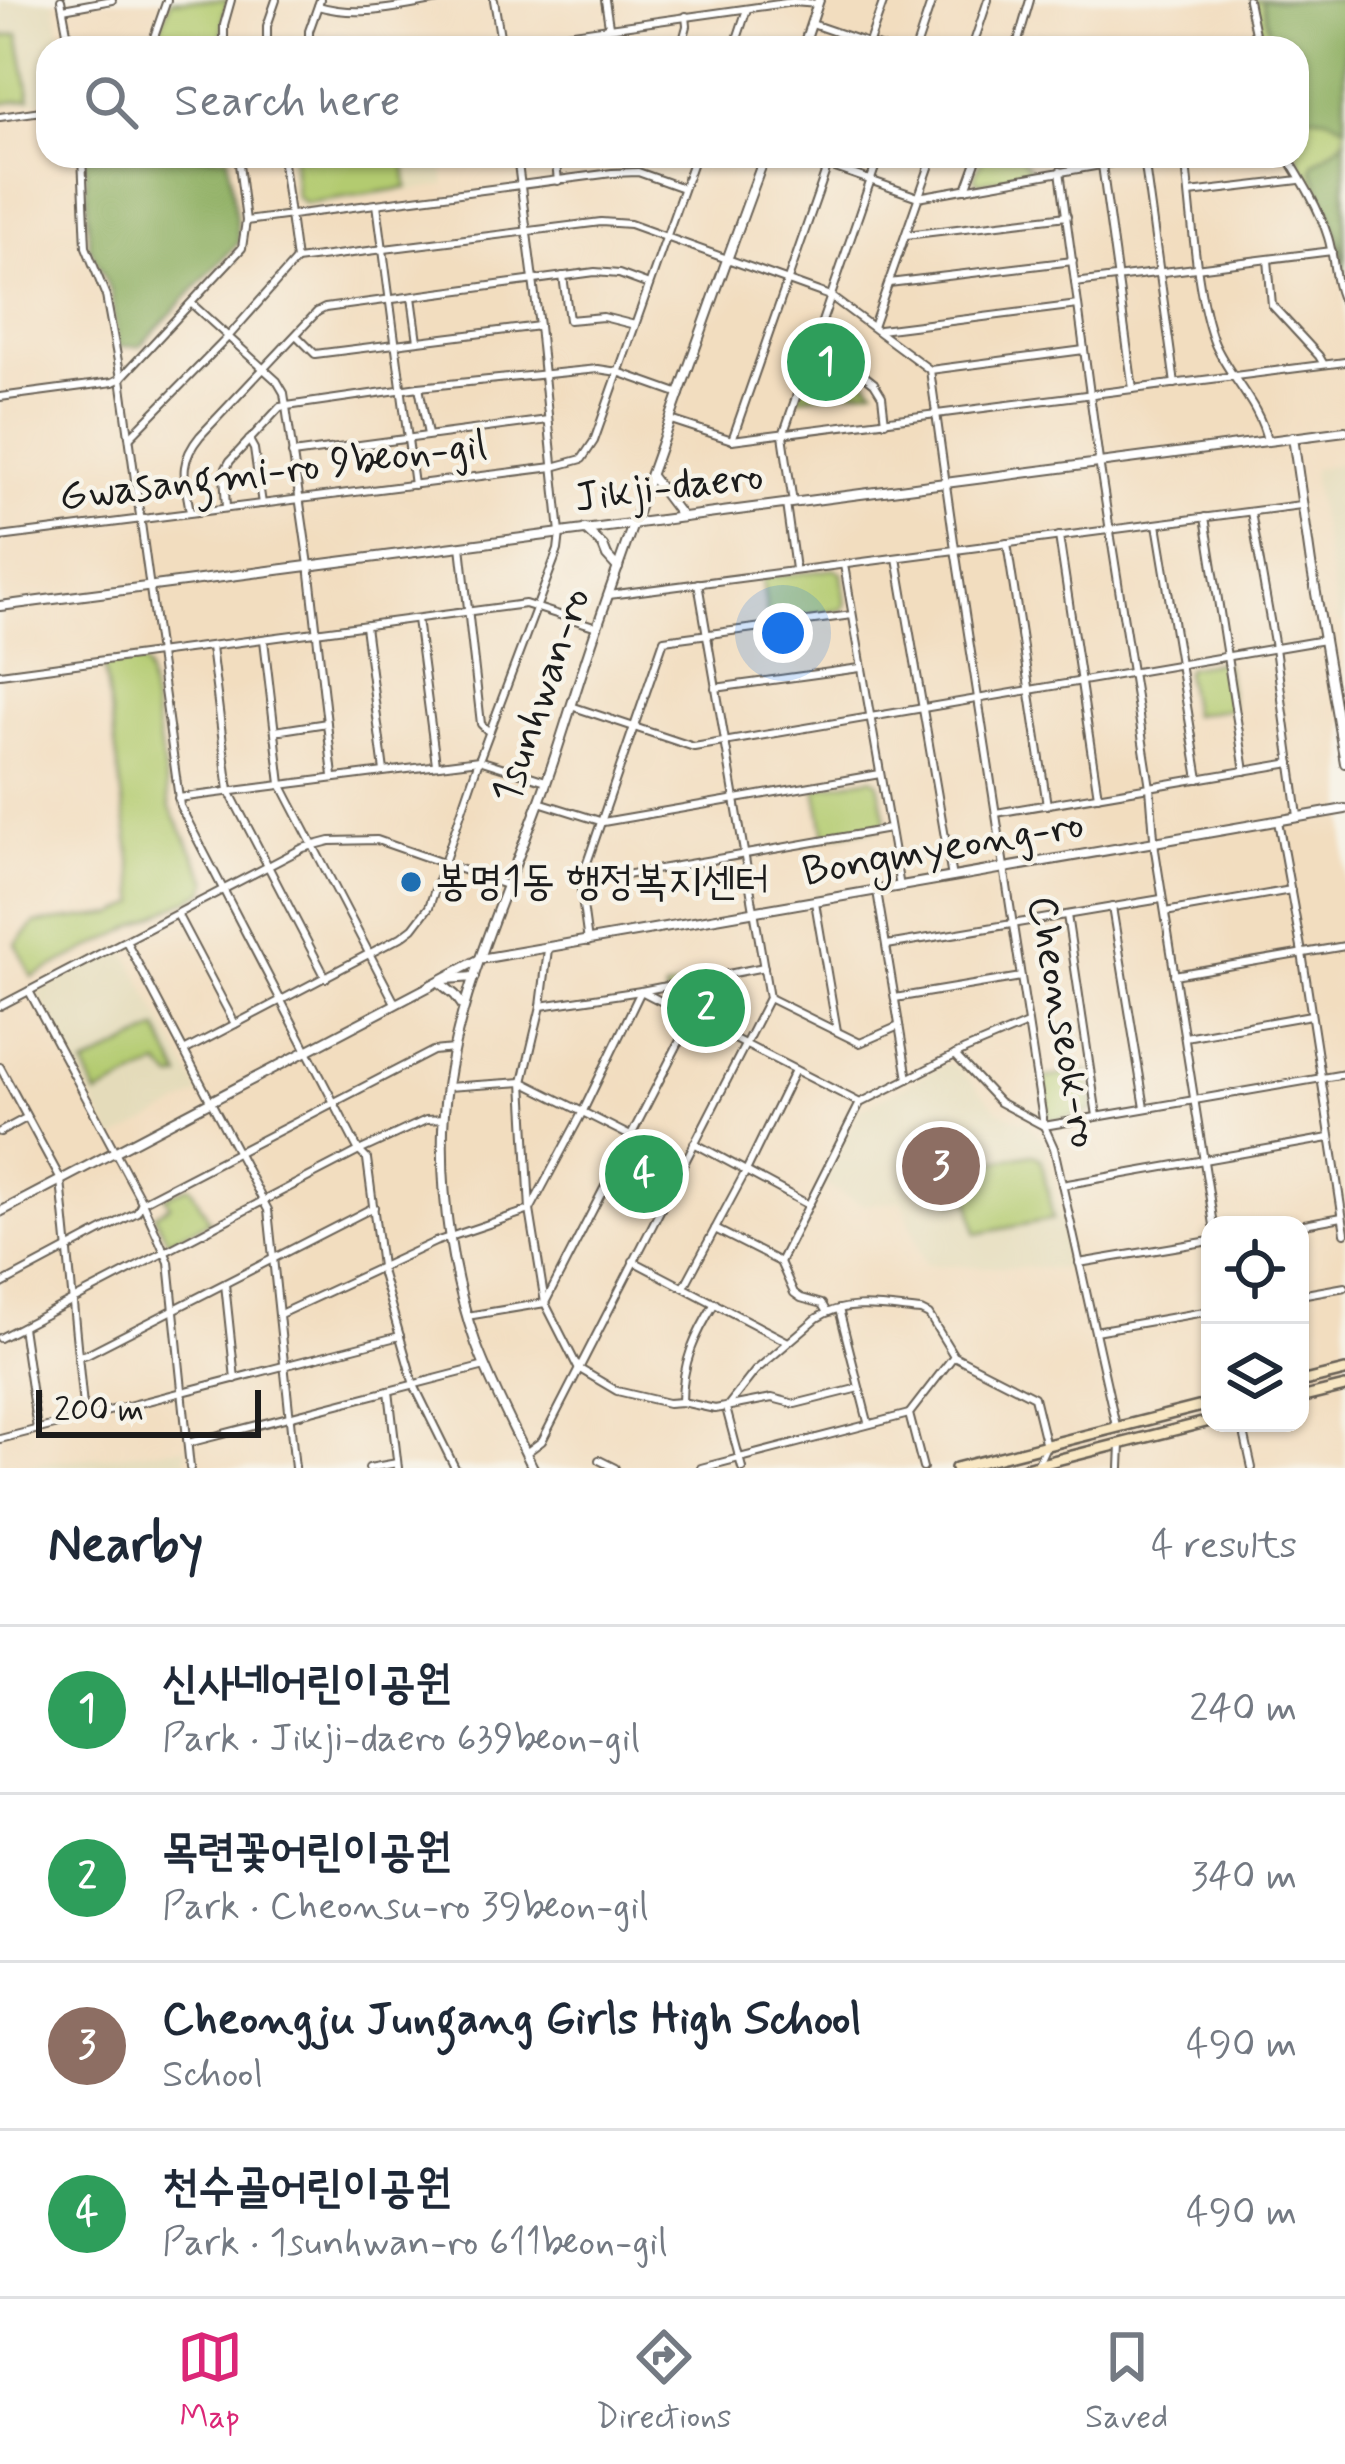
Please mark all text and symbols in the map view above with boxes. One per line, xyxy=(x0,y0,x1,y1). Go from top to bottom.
search box xyxy=(36,36,1309,168)
icon: search xyxy=(78,69,144,135)
text: Search here xyxy=(174,73,401,132)
pin: 1 xyxy=(787,317,865,407)
street label: Gwasangmi-ro 9beon-gil xyxy=(56,418,490,529)
street label: Jikji-daero xyxy=(571,449,767,527)
street label: 1sunhwan-ro xyxy=(479,581,605,811)
your location xyxy=(753,603,813,663)
street label: Bongmyeong-ro xyxy=(798,797,1088,904)
place label: 봉명1동 행정복지센터 xyxy=(435,855,769,910)
marker: 봉명1동 행정복지센터 xyxy=(398,869,424,895)
street label: Cheonseok-ro xyxy=(1013,892,1111,1152)
pin: 2 xyxy=(667,963,745,1053)
pin: 3 xyxy=(902,1121,980,1211)
pin: 4 xyxy=(605,1129,683,1219)
map controls xyxy=(1201,1216,1309,1432)
button: locate xyxy=(1201,1216,1309,1324)
button: layers xyxy=(1201,1324,1309,1432)
scale bar xyxy=(36,1384,261,1437)
text: 200 m xyxy=(54,1389,144,1433)
text: Nearby xyxy=(48,1513,203,1579)
text: 4 results xyxy=(1151,1521,1297,1572)
text: 신사네어린이공원 xyxy=(162,1655,452,1714)
text: 1 xyxy=(78,1684,96,1735)
text: 240 m xyxy=(1189,1684,1297,1735)
text: Park · Jikji-daero 639beon-gil xyxy=(162,1714,640,1765)
text: 목련꽃어린이공원 xyxy=(162,1823,452,1882)
text: 2 xyxy=(77,1852,97,1903)
text: 340 m xyxy=(1191,1852,1297,1903)
text: Park · Cheonsu-ro 39beon-gil xyxy=(162,1882,649,1933)
text: Cheongju Jungang Girls High School xyxy=(162,1991,862,2050)
text: 3 xyxy=(78,2020,96,2071)
text: 490 m xyxy=(1186,2020,1297,2071)
text: School xyxy=(162,2050,263,2101)
text: 천수골어린이공원 xyxy=(162,2159,452,2218)
text: 4 xyxy=(76,2188,98,2239)
text: 490 m xyxy=(1186,2188,1297,2239)
text: Park · 1sunhwan-ro 611beon-gil xyxy=(162,2218,668,2269)
tab: Map xyxy=(177,2324,243,2440)
tab: Directions xyxy=(596,2324,732,2440)
tab: Saved xyxy=(1085,2324,1168,2440)

